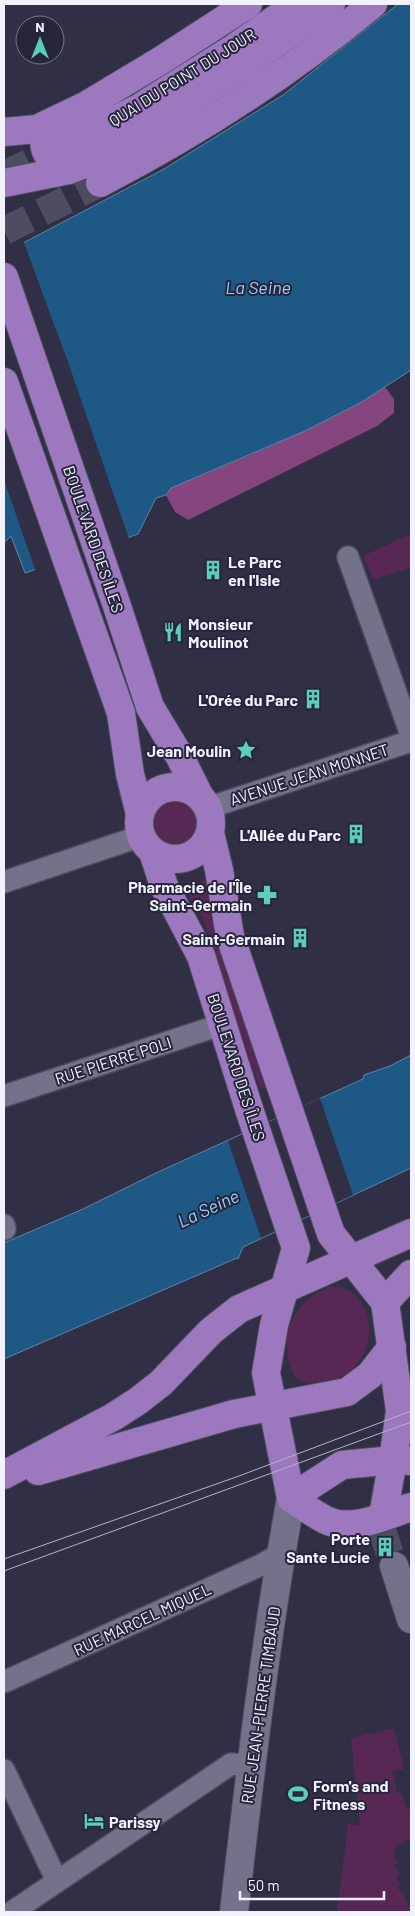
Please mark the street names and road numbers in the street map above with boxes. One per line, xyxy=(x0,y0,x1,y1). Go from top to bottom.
street label: QUAI DU POINT DU JOUR xyxy=(105,24,259,130)
street label: BOULEVARD DES ÎLES xyxy=(60,463,128,615)
street label: AVENUE JEAN MONNET xyxy=(227,739,391,809)
street label: BOULEVARD DES ÎLES xyxy=(204,991,270,1143)
street label: RUE PIERRE POLI xyxy=(52,1032,174,1088)
street label: RUE MARCEL MIQUEL xyxy=(70,1579,214,1659)
street label: RUE JEAN-PIERRE TIMBAUD xyxy=(237,1605,283,1805)

